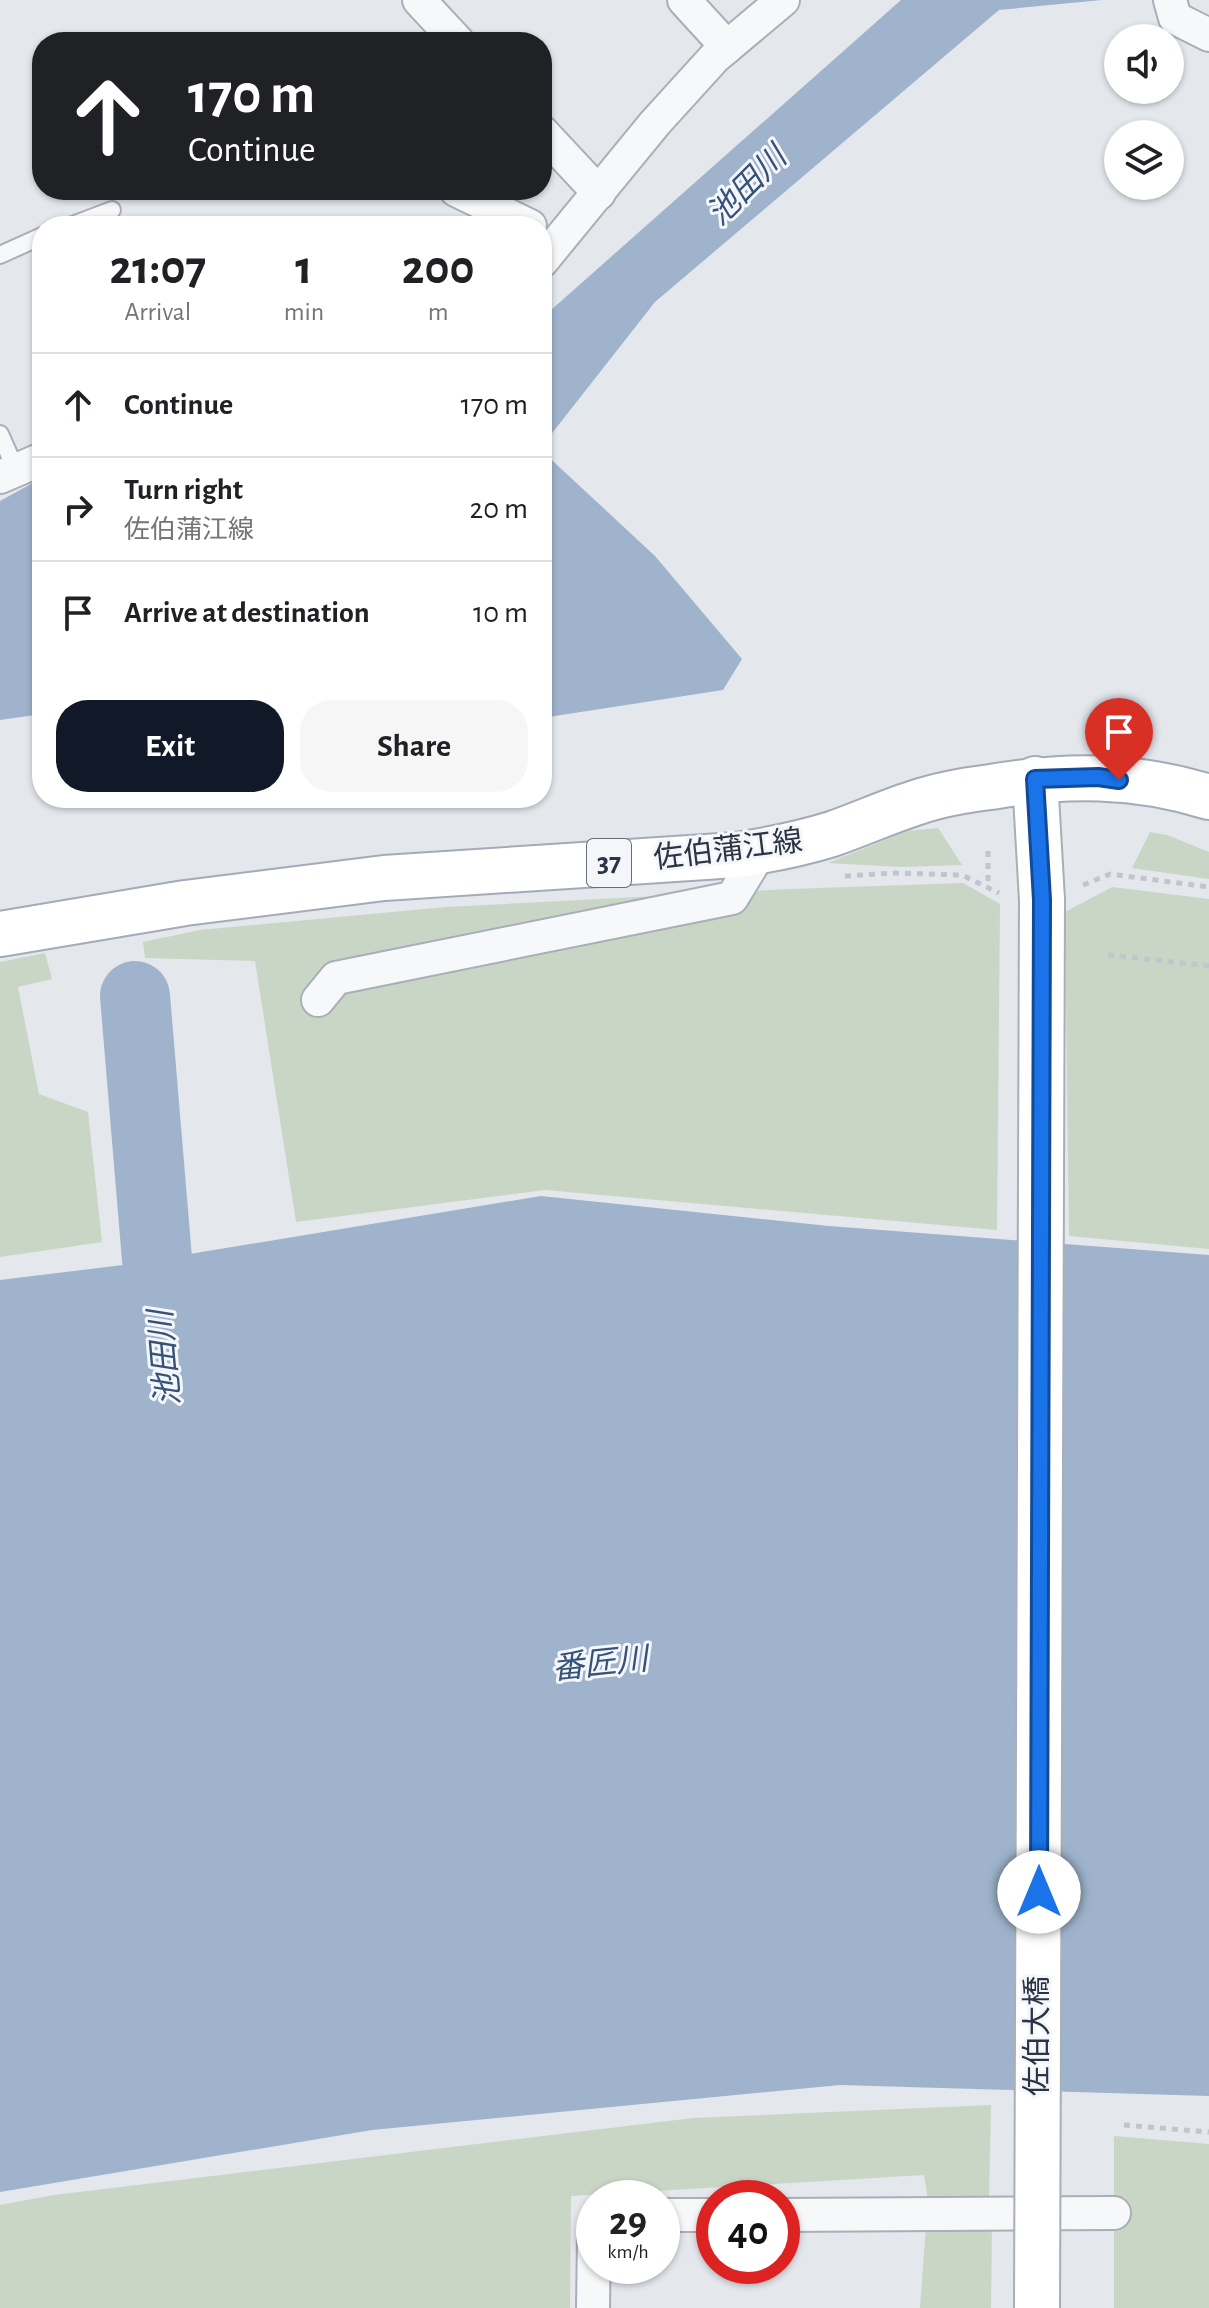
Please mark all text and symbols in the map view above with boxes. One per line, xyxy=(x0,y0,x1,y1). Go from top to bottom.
map controls xyxy=(1104,24,1184,200)
button: sound xyxy=(1104,24,1184,104)
icon: ahead xyxy=(56,64,160,168)
text: 170 m xyxy=(188,67,315,123)
button: layers xyxy=(1104,120,1184,200)
text: Continue xyxy=(188,132,316,168)
water label: 池田川 xyxy=(701,138,794,231)
text: 21:07 xyxy=(110,245,206,293)
text: 1 xyxy=(295,245,313,293)
text: 200 xyxy=(402,245,474,293)
text: Arrival xyxy=(124,299,191,325)
text: min xyxy=(284,299,324,325)
text: m xyxy=(428,299,449,325)
icon: ahead xyxy=(56,383,100,427)
text: Continue xyxy=(124,390,233,420)
text: 170 m xyxy=(460,390,528,420)
text: Turn right xyxy=(124,475,243,505)
icon: right xyxy=(56,487,100,531)
text: 20 m xyxy=(470,494,528,524)
text: 佐伯蒲江線 xyxy=(124,517,254,543)
icon: arrive xyxy=(56,591,100,635)
text: Arrive at destination xyxy=(124,598,370,628)
text: 10 m xyxy=(473,598,528,628)
pin xyxy=(1085,698,1153,780)
button: Exit xyxy=(56,700,284,792)
button: Share xyxy=(300,700,528,792)
icon: arrive xyxy=(1097,710,1141,754)
street label: 佐伯蒲江線 xyxy=(651,824,804,874)
road number: 37 xyxy=(587,839,631,887)
water label: 池田川 xyxy=(144,1306,185,1407)
water label: 番匠川 xyxy=(550,1642,652,1685)
position arrow xyxy=(997,1850,1081,1934)
street label: 佐伯大橋 xyxy=(1021,1976,1053,2096)
speed limit sign: 40 xyxy=(696,2180,800,2284)
text: 29 xyxy=(609,2202,647,2242)
text: km/h xyxy=(607,2242,649,2262)

